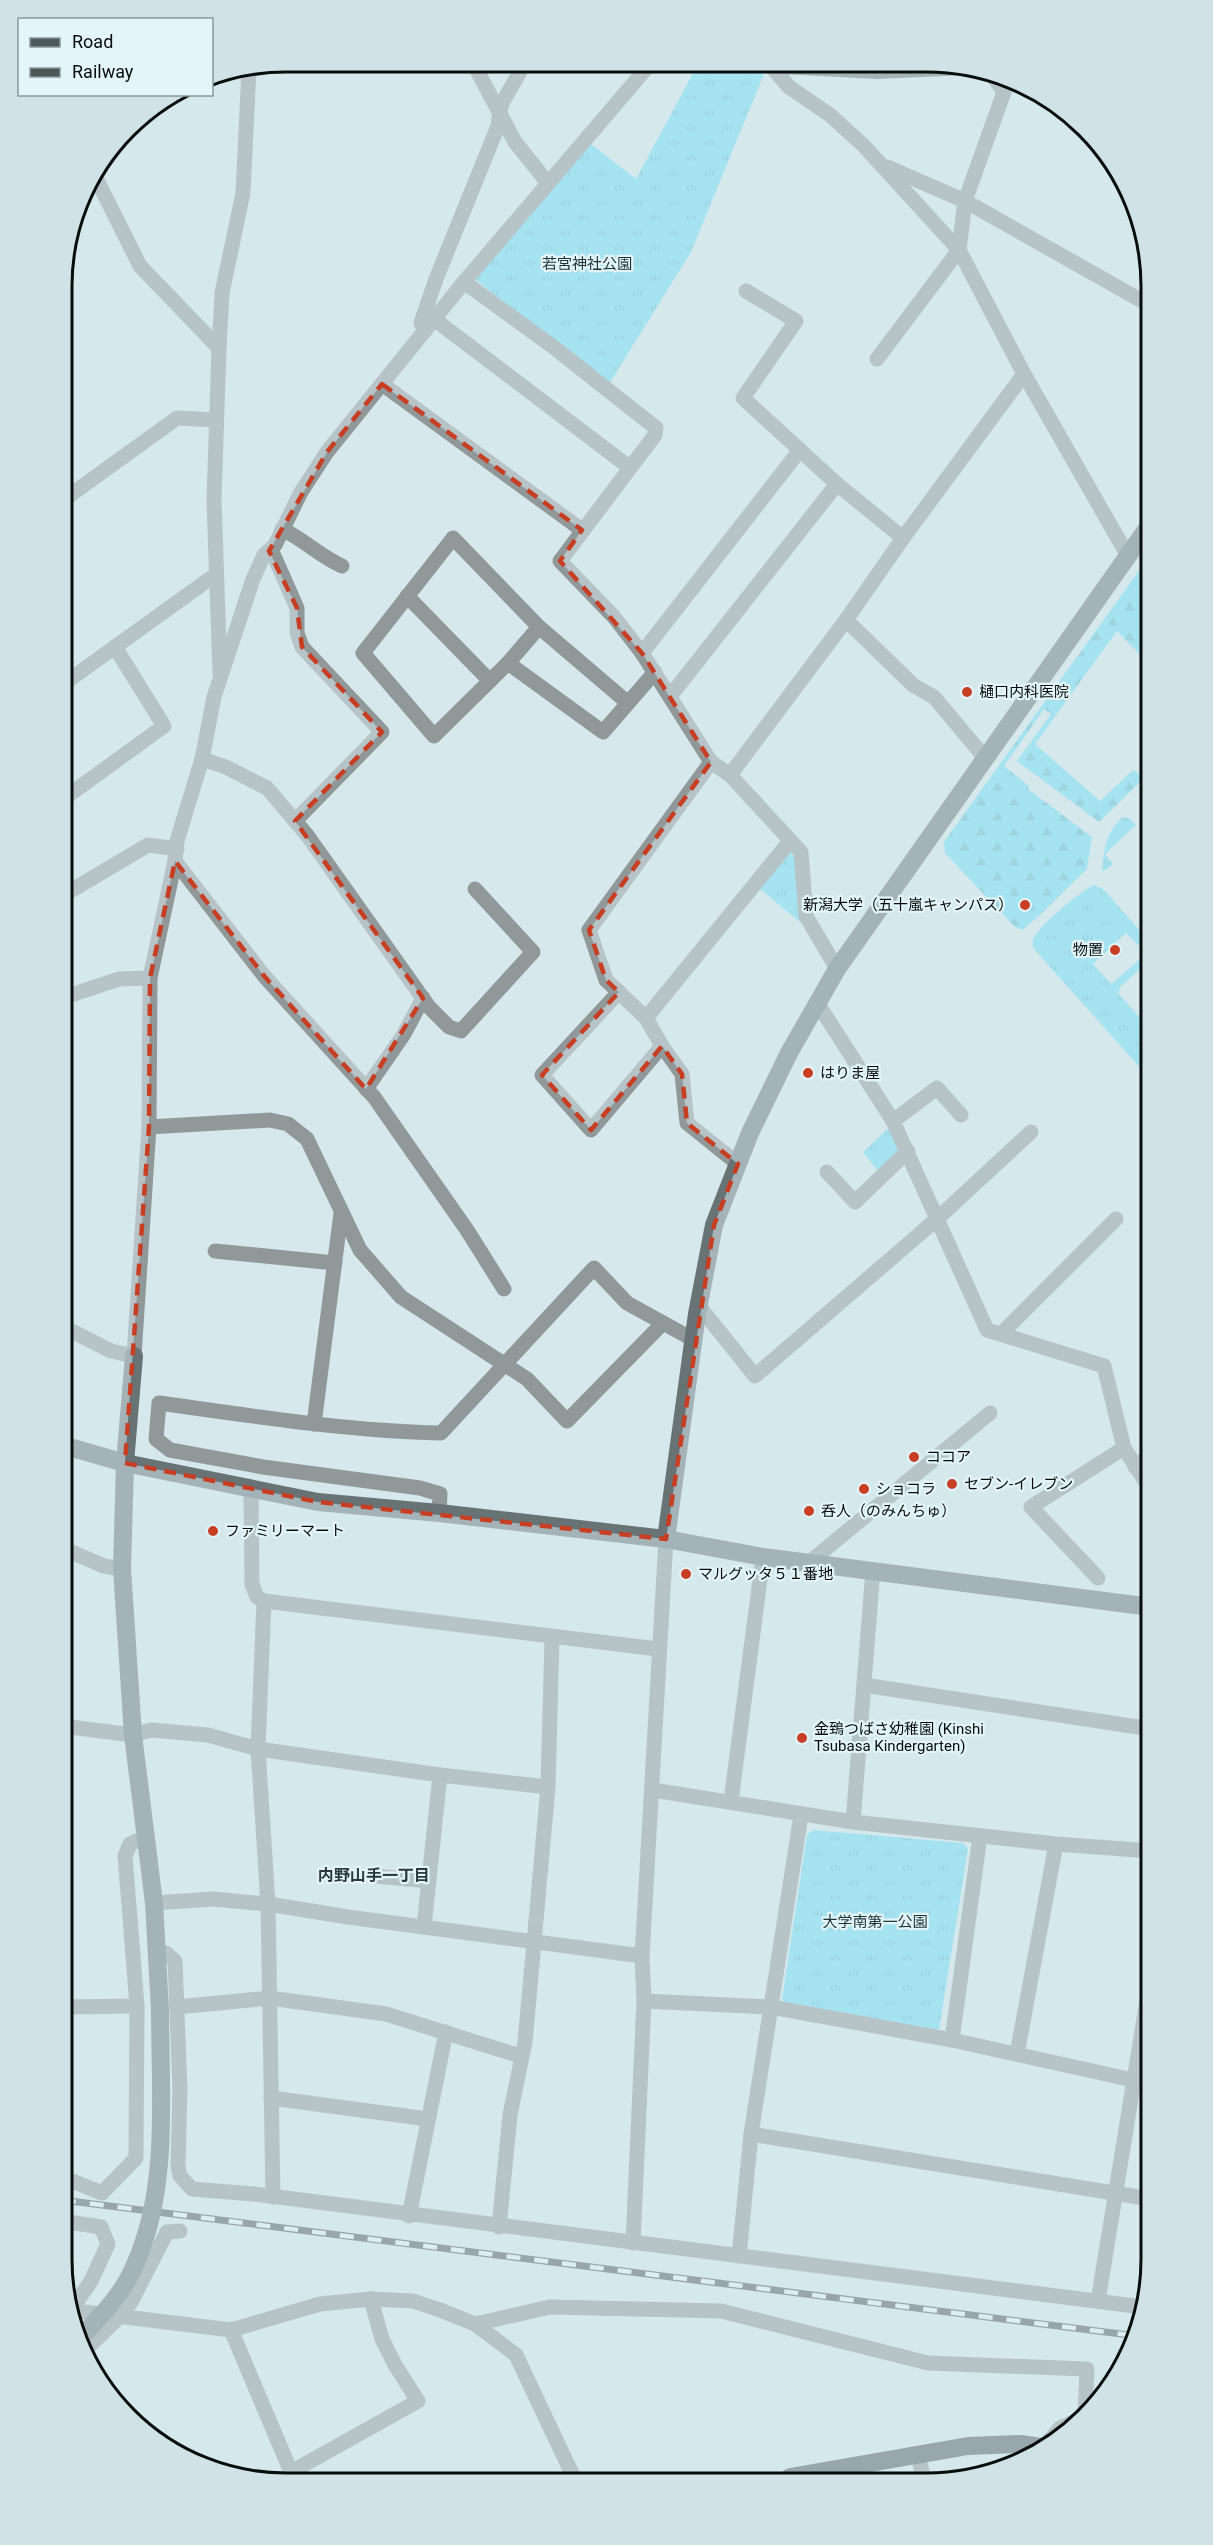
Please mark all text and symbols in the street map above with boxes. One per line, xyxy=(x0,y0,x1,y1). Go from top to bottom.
legend xyxy=(18,18,213,96)
text: Road xyxy=(72,31,113,52)
text: Railway xyxy=(72,61,134,82)
park label: 若宮神社公園 xyxy=(542,255,632,273)
place label: 樋口内科医院 xyxy=(979,683,1069,701)
marker: 樋口内科医院 xyxy=(960,685,974,699)
place label: 新潟大学（五十嵐キャンパス） xyxy=(803,896,1013,914)
marker: 新潟大学（五十嵐キャンパス） xyxy=(1018,898,1032,912)
place label: 物置 xyxy=(1073,941,1103,959)
marker: 物置 xyxy=(1108,943,1122,957)
place label: はりま屋 xyxy=(820,1064,880,1082)
marker: はりま屋 xyxy=(801,1066,815,1080)
place label: ココア xyxy=(926,1448,971,1466)
marker: ココア xyxy=(907,1450,921,1464)
place label: セブン-イレブン xyxy=(964,1475,1073,1493)
marker: セブン-イレブン xyxy=(945,1477,959,1491)
place label: ショコラ xyxy=(876,1480,936,1498)
marker: ショコラ xyxy=(857,1482,871,1496)
place label: 呑人（のみんちゅ） xyxy=(821,1502,956,1520)
marker: 呑人（のみんちゅ） xyxy=(802,1504,816,1518)
place label: ファミリーマート xyxy=(225,1522,345,1540)
marker: ファミリーマート xyxy=(206,1524,220,1538)
place label: マルグッタ５１番地 xyxy=(698,1565,833,1583)
marker: マルグッタ５１番地 xyxy=(679,1567,693,1581)
place label: 金鵄つばさ幼稚園 (Kinshi Tsubasa Kindergarten) xyxy=(814,1720,984,1755)
marker: 金鵄つばさ幼稚園 (Kinshi Tsubasa Kindergarten) xyxy=(795,1731,809,1745)
district label: 内野山手一丁目 xyxy=(318,1866,430,1885)
park label: 大学南第一公園 xyxy=(822,1913,928,1931)

